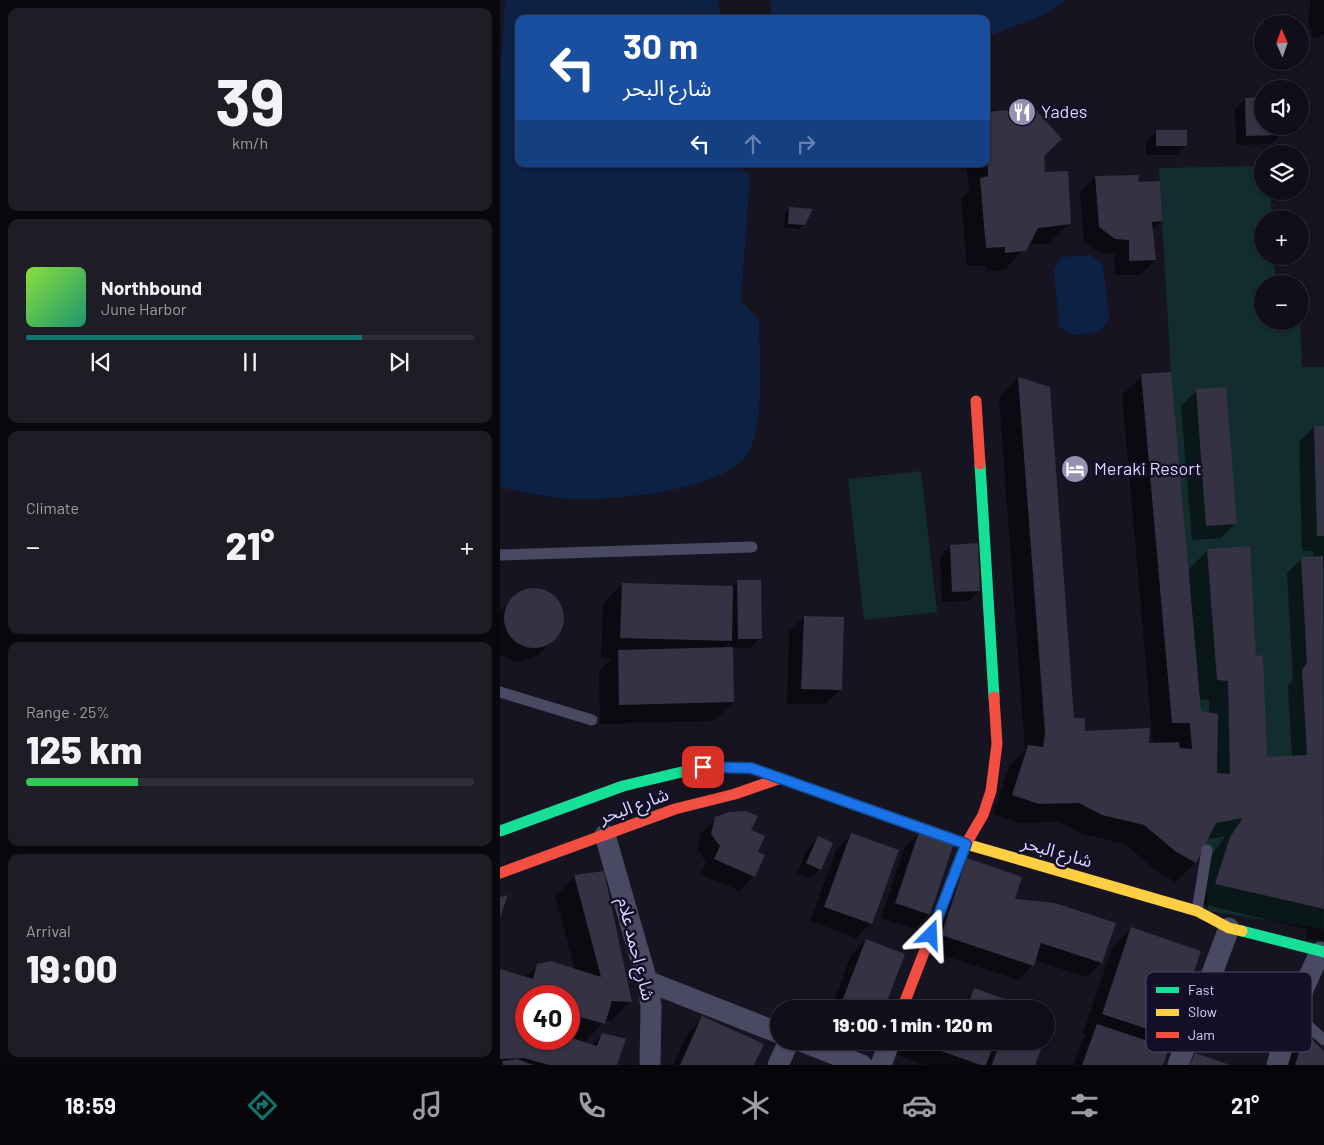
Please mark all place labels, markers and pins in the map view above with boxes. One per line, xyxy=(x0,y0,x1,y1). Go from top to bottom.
restaurant icon: Yades xyxy=(1007,97,1037,127)
place label: Yades xyxy=(1041,100,1088,122)
hotel icon: Meraki Resort xyxy=(1060,454,1090,484)
place label: Meraki Resort xyxy=(1094,457,1202,479)
pin xyxy=(682,746,724,788)

